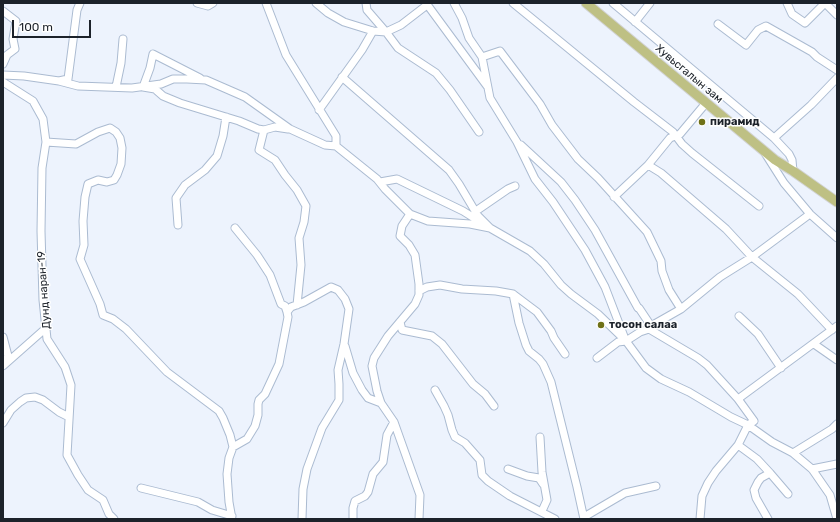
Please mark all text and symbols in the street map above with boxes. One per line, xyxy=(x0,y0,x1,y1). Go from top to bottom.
scale bar xyxy=(14,12,93,38)
text: 100 m xyxy=(19,20,53,34)
street label: Хувьсгалын зам xyxy=(652,42,726,106)
place label: пирамид xyxy=(710,115,760,129)
marker: пирамид xyxy=(697,117,707,127)
street label: Дунд наран-19 xyxy=(35,251,53,329)
place label: тосон салаа xyxy=(609,318,677,332)
marker: тосон салаа xyxy=(596,320,606,330)

